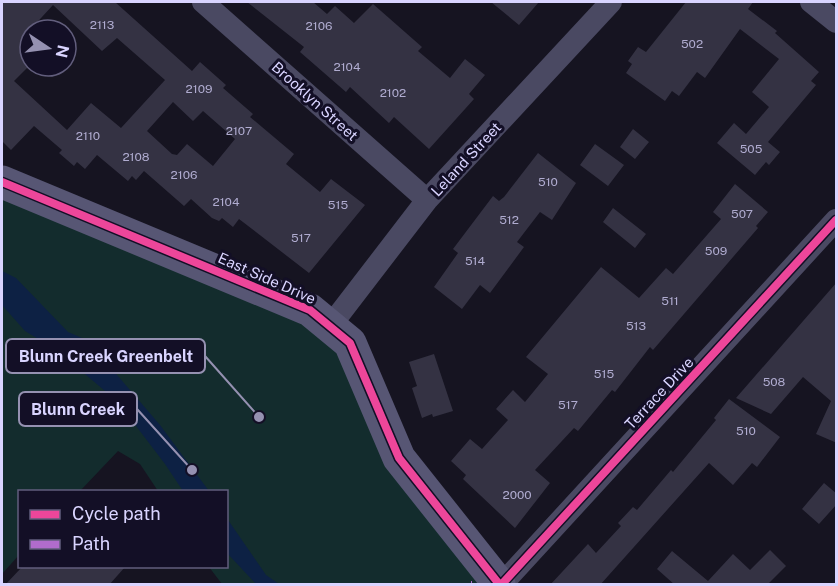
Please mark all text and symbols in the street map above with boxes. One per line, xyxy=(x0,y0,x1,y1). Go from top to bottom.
north arrow xyxy=(18,18,78,78)
house number: 2113 xyxy=(90,18,114,32)
house number: 2106 xyxy=(306,19,332,33)
house number: 502 xyxy=(681,37,703,51)
text: N xyxy=(51,43,73,59)
street label: Brooklyn Street xyxy=(269,58,362,144)
house number: 2104 xyxy=(334,60,361,74)
house number: 2109 xyxy=(186,82,212,96)
house number: 2102 xyxy=(380,86,406,100)
street label: Leland Street xyxy=(427,118,505,199)
house number: 2107 xyxy=(226,124,252,138)
house number: 2110 xyxy=(76,129,100,143)
house number: 505 xyxy=(740,142,763,156)
house number: 2108 xyxy=(122,150,150,164)
house number: 2106 xyxy=(171,168,197,182)
house number: 510 xyxy=(538,175,558,189)
house number: 2104 xyxy=(213,195,240,209)
house number: 515 xyxy=(328,198,348,212)
house number: 507 xyxy=(731,207,753,221)
house number: 512 xyxy=(499,213,519,227)
house number: 517 xyxy=(291,231,311,245)
house number: 509 xyxy=(705,244,727,258)
street label: East Side Drive xyxy=(216,249,318,307)
house number: 514 xyxy=(465,254,486,268)
house number: 511 xyxy=(661,294,679,308)
house number: 513 xyxy=(626,319,646,333)
callout: Blunn Creek Greenbelt xyxy=(6,339,205,373)
text: Blunn Creek Greenbelt xyxy=(19,347,194,366)
street label: Terrace Drive xyxy=(621,354,697,432)
house number: 515 xyxy=(594,367,614,381)
house number: 508 xyxy=(763,375,786,389)
callout: Blunn Creek xyxy=(19,392,137,426)
house number: 517 xyxy=(558,398,578,412)
text: Blunn Creek xyxy=(31,400,125,419)
house number: 510 xyxy=(736,424,756,438)
house number: 2000 xyxy=(502,488,532,502)
legend xyxy=(18,490,228,568)
text: Cycle path xyxy=(72,503,161,524)
text: Path xyxy=(72,533,110,554)

